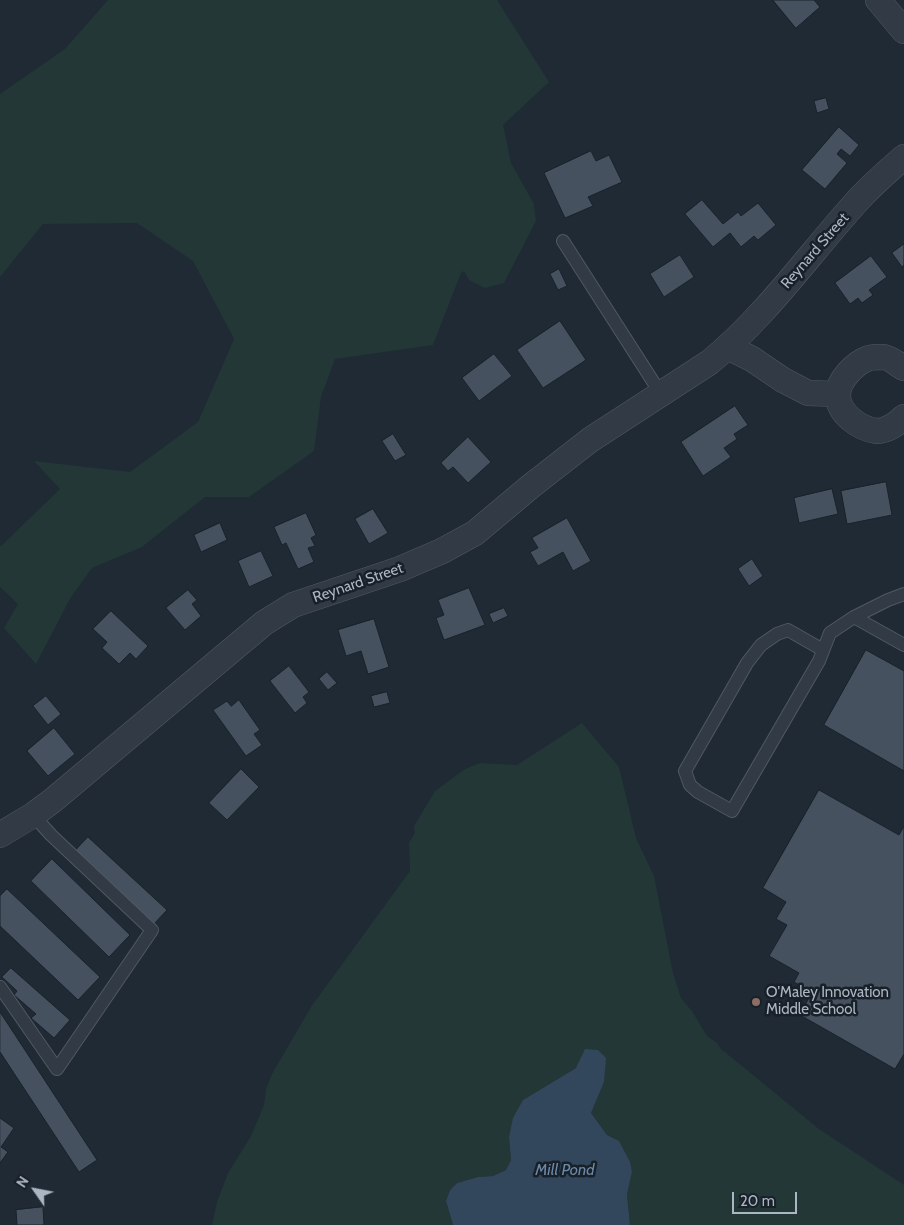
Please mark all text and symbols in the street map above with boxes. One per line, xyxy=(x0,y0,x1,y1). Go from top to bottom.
street label: Reynard Street xyxy=(777,210,853,292)
street label: Reynard Street xyxy=(310,559,406,607)
place label: O'Maley Innovation Middle School xyxy=(766,984,889,1019)
marker: O'Maley Innovation Middle School xyxy=(750,996,762,1008)
water label: Mill Pond xyxy=(535,1160,595,1180)
north arrow xyxy=(10,1165,60,1215)
text: N xyxy=(12,1173,33,1191)
scale bar xyxy=(734,1182,799,1214)
text: 20 m xyxy=(740,1192,775,1210)

